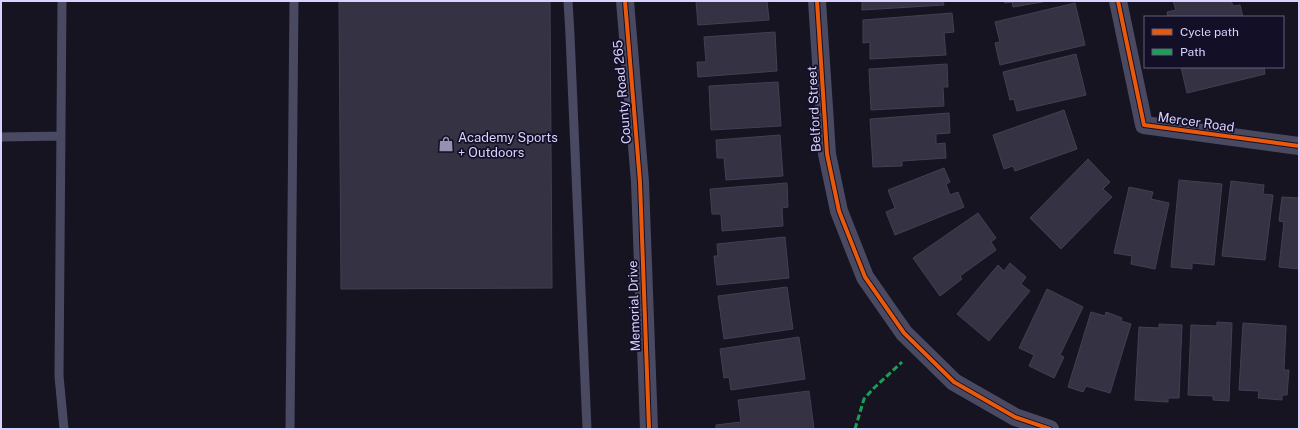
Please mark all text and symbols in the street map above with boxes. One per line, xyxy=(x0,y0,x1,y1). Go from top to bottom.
legend xyxy=(1144,16,1284,68)
text: Cycle path xyxy=(1180,25,1239,39)
street label: County Road 265 xyxy=(610,39,634,145)
text: Path xyxy=(1180,45,1206,59)
street label: Belford Street xyxy=(804,66,824,152)
street label: Mercer Road xyxy=(1157,109,1235,135)
place label: Academy Sports + Outdoors xyxy=(458,130,558,160)
shop icon: Academy Sports + Outdoors xyxy=(437,135,455,153)
street label: Memorial Drive xyxy=(625,260,643,352)

